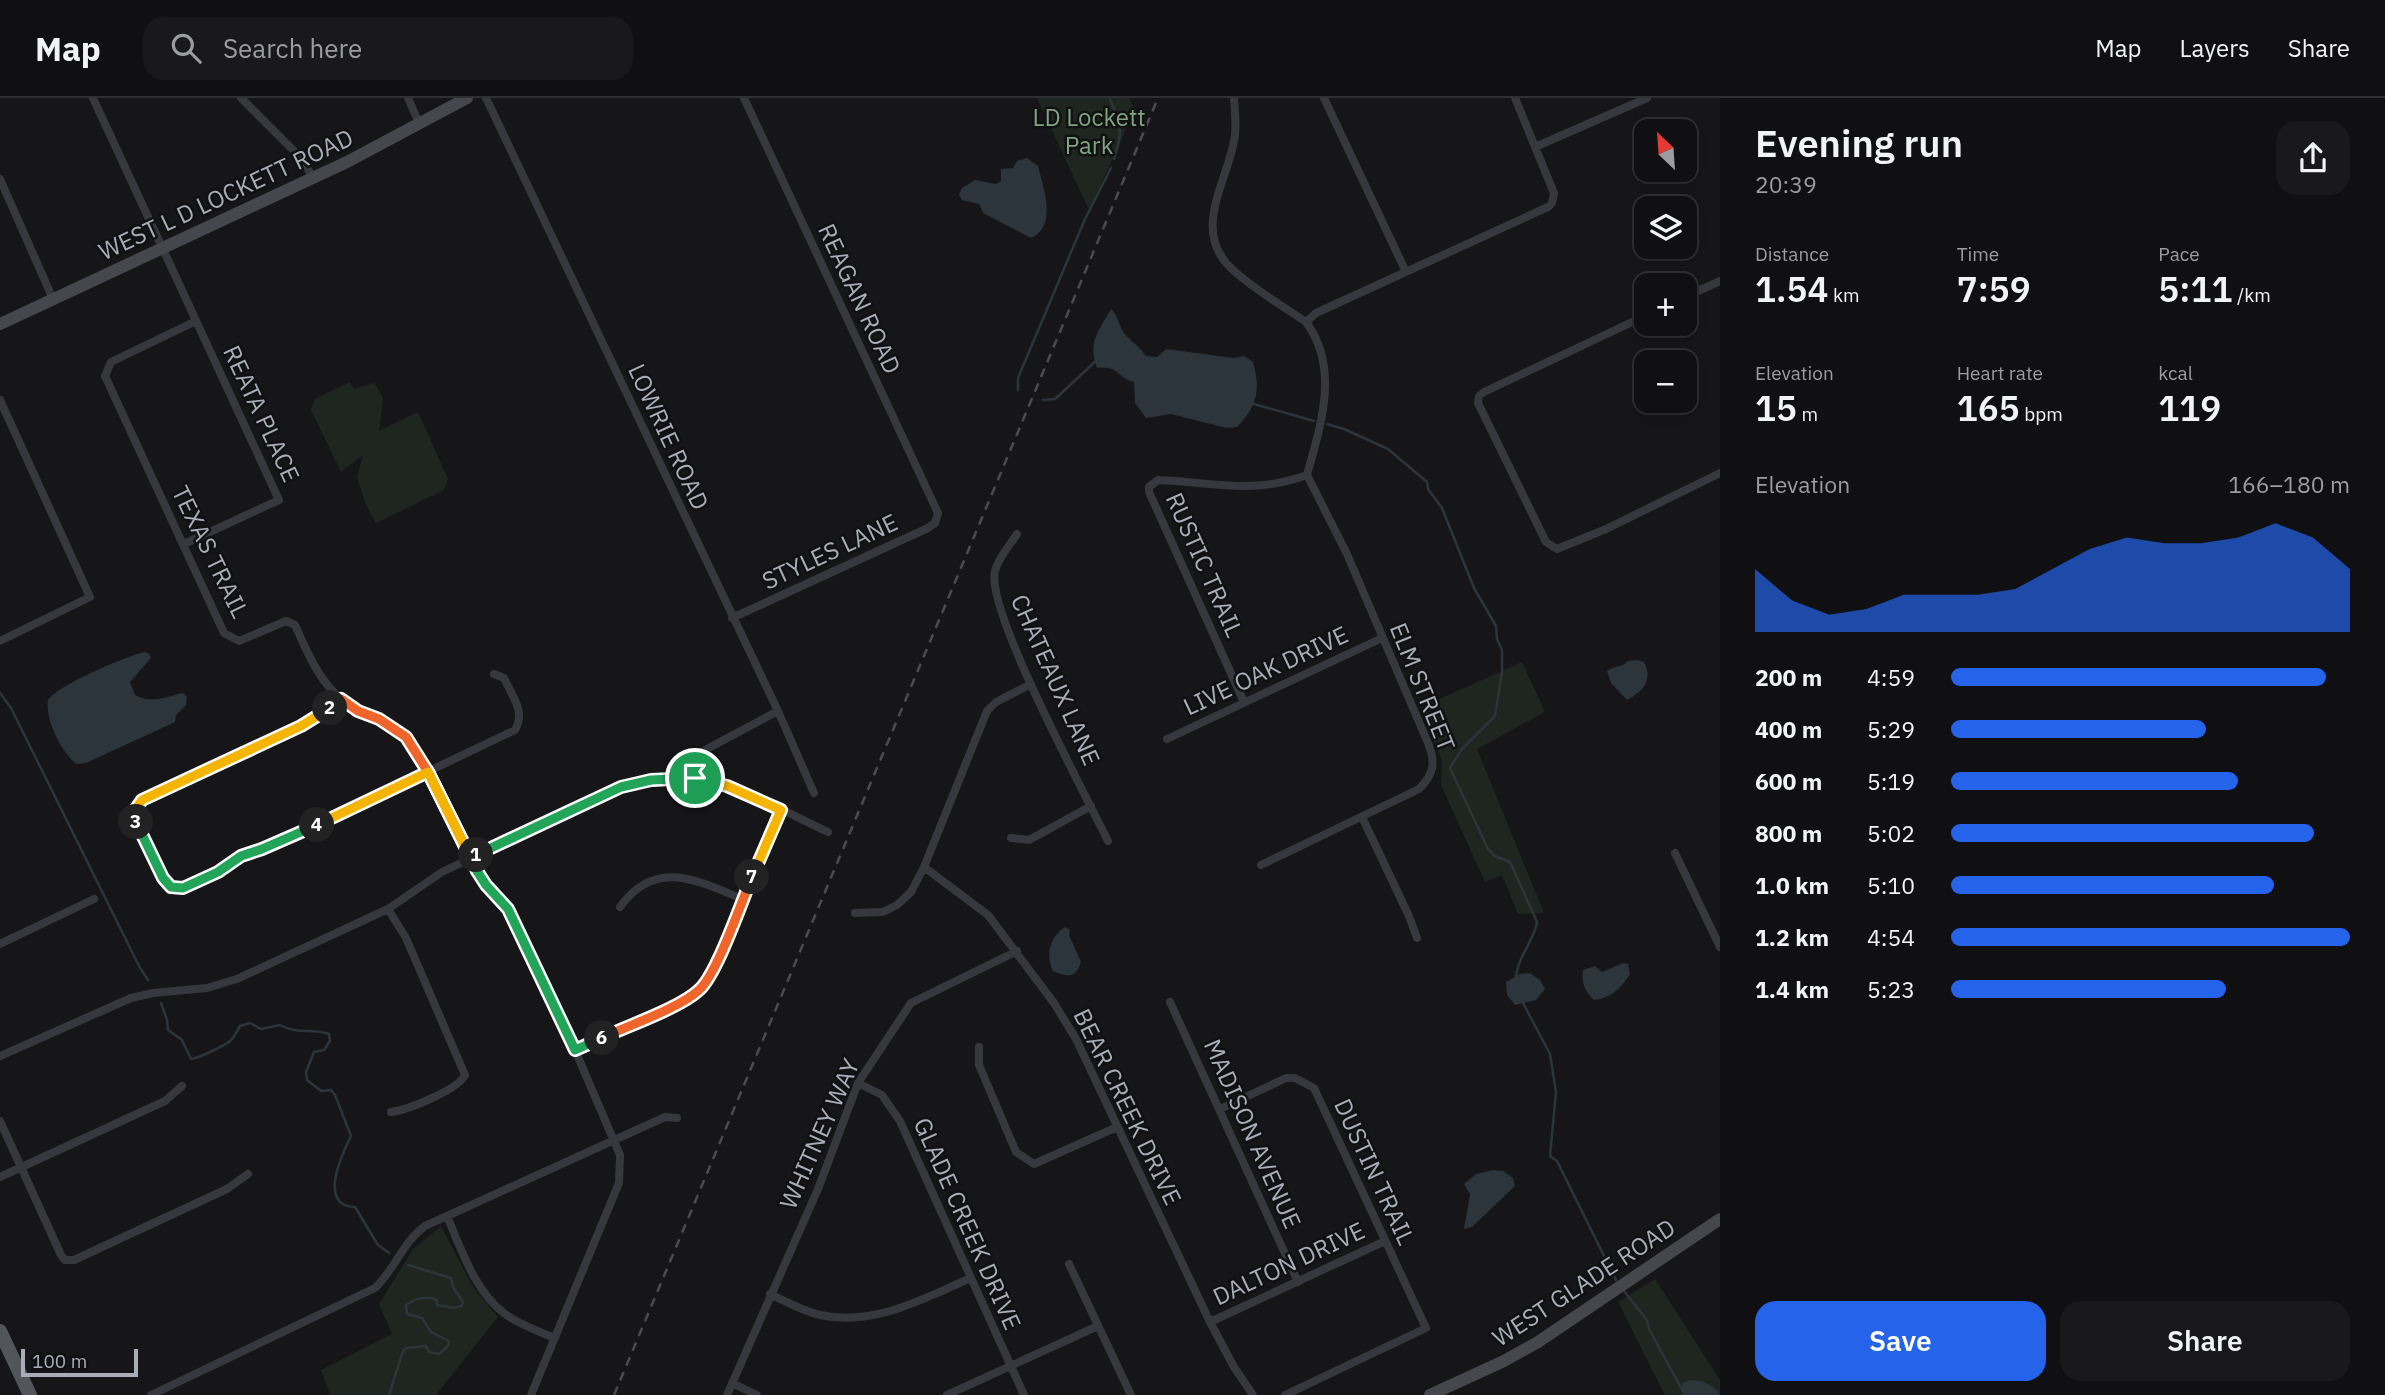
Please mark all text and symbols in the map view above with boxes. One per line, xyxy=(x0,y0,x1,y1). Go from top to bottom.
search box xyxy=(143,17,633,80)
text: Map xyxy=(35,27,101,70)
icon: search xyxy=(167,29,205,67)
text: Search here xyxy=(223,31,362,65)
text: Map xyxy=(2095,32,2142,64)
text: Layers xyxy=(2180,32,2250,64)
text: Share xyxy=(2288,32,2350,64)
park label: LD Lockett Park xyxy=(1032,101,1146,161)
text: Evening run xyxy=(1755,118,1963,167)
north arrow xyxy=(1634,119,1698,182)
map controls xyxy=(1634,119,1697,413)
street label: WEST L D LOCKETT ROAD xyxy=(93,121,358,267)
button: share xyxy=(2276,121,2350,195)
text: 20:39 xyxy=(1755,169,1817,199)
button: layers xyxy=(1634,196,1697,259)
street label: REAGAN ROAD xyxy=(811,218,909,379)
text: Distance xyxy=(1755,242,1829,266)
text: Time xyxy=(1957,242,1999,266)
text: Pace xyxy=(2158,242,2200,266)
text: 1.54 xyxy=(1755,266,1828,312)
text: 7:59 xyxy=(1957,266,2031,312)
text: 5:11 xyxy=(2158,266,2233,312)
button: + xyxy=(1634,273,1697,336)
text: km xyxy=(1828,283,1860,307)
text: /km xyxy=(2233,283,2271,307)
street label: REATA PLACE xyxy=(216,340,308,487)
button: − xyxy=(1634,350,1697,413)
street label: LOWRIE ROAD xyxy=(621,358,717,515)
text: Elevation xyxy=(1755,361,1834,385)
text: Heart rate xyxy=(1957,361,2043,385)
text: kcal xyxy=(2158,361,2193,385)
text: 15 xyxy=(1755,385,1797,431)
text: 165 xyxy=(1957,385,2020,431)
text: 119 xyxy=(2158,385,2221,431)
text: m xyxy=(1797,402,1818,426)
text: bpm xyxy=(2020,402,2063,426)
text: Elevation xyxy=(1755,469,1850,499)
text: 166–180 m xyxy=(2228,469,2350,499)
street label: TEXAS TRAIL xyxy=(165,480,257,623)
street label: RUSTIC TRAIL xyxy=(1159,487,1251,642)
street label: STYLES LANE xyxy=(757,506,903,596)
street label: CHATEAUX LANE xyxy=(1004,589,1108,770)
street label: LIVE OAK DRIVE xyxy=(1178,618,1353,722)
street label: ELM STREET xyxy=(1383,618,1463,756)
text: 200 m xyxy=(1755,662,1822,692)
text: 4:59 xyxy=(1867,662,1915,692)
pin: 2 xyxy=(312,690,348,726)
text: 2 xyxy=(324,695,335,719)
text: 400 m xyxy=(1755,714,1822,744)
text: 5:29 xyxy=(1867,714,1915,744)
pin xyxy=(665,748,725,808)
icon: arrive xyxy=(676,759,714,797)
text: 600 m xyxy=(1755,766,1822,796)
text: 5:19 xyxy=(1867,766,1915,796)
pin: 3 xyxy=(118,804,154,840)
pin: 4 xyxy=(300,808,334,842)
text: 3 xyxy=(130,809,141,833)
text: 4 xyxy=(311,812,322,836)
text: 800 m xyxy=(1755,818,1822,848)
text: 5:02 xyxy=(1867,818,1915,848)
pin: 1 xyxy=(458,838,494,872)
text: 1 xyxy=(470,842,481,866)
pin: 7 xyxy=(734,860,770,894)
text: 7 xyxy=(746,864,757,888)
text: 1.0 km xyxy=(1755,870,1829,900)
text: 5:10 xyxy=(1867,870,1915,900)
text: 1.2 km xyxy=(1755,922,1829,952)
text: 4:54 xyxy=(1867,922,1915,952)
text: 1.4 km xyxy=(1755,974,1829,1004)
text: 5:23 xyxy=(1867,974,1915,1004)
street label: BEAR CREEK DRIVE xyxy=(1066,1003,1189,1210)
pin: 6 xyxy=(584,1020,620,1056)
text: 6 xyxy=(596,1025,607,1049)
street label: MADISON AVENUE xyxy=(1197,1034,1309,1233)
street label: WHITNEY WAY xyxy=(772,1053,867,1214)
street label: DUSTIN TRAIL xyxy=(1327,1093,1423,1250)
street label: GLADE CREEK DRIVE xyxy=(907,1112,1029,1335)
street label: WEST GLADE ROAD xyxy=(1486,1211,1681,1353)
street label: DALTON DRIVE xyxy=(1207,1214,1370,1312)
button: Save xyxy=(1755,1301,2046,1381)
button: Share xyxy=(2060,1301,2350,1381)
scale bar xyxy=(21,1346,138,1378)
text: 100 m xyxy=(32,1349,87,1373)

